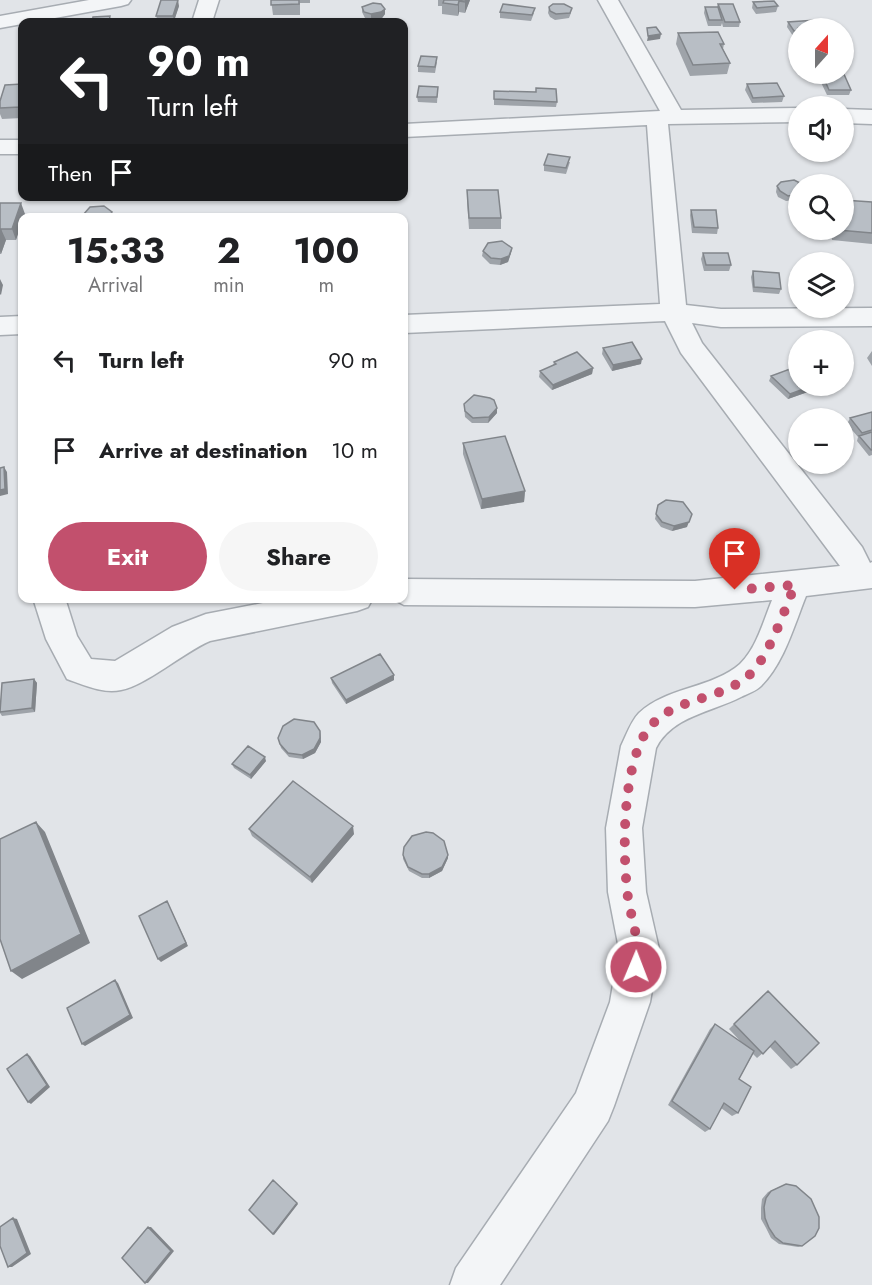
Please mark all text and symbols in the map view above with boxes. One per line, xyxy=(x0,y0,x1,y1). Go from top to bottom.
north arrow xyxy=(788,18,854,84)
map controls xyxy=(788,18,854,474)
text: 90 m xyxy=(147,31,250,92)
icon: left xyxy=(48,42,126,120)
text: Turn left xyxy=(147,87,237,126)
button: sound xyxy=(788,96,854,162)
icon: arrive xyxy=(105,156,138,189)
text: Then xyxy=(48,157,93,189)
button: search xyxy=(788,174,854,240)
text: 15:33 xyxy=(67,224,165,276)
text: 2 xyxy=(217,224,241,276)
text: 100 xyxy=(293,224,359,276)
button: layers xyxy=(788,252,854,318)
text: Arrival xyxy=(88,271,143,300)
text: min xyxy=(213,271,245,300)
text: m xyxy=(318,271,334,300)
button: + xyxy=(788,330,854,396)
icon: left xyxy=(48,344,81,377)
text: Turn left xyxy=(99,344,184,376)
text: 90 m xyxy=(328,344,378,376)
button: − xyxy=(788,408,854,474)
icon: arrive xyxy=(48,434,81,467)
text: Arrive at destination xyxy=(99,434,308,466)
text: 10 m xyxy=(331,434,378,466)
button: Exit xyxy=(48,522,207,591)
button: Share xyxy=(219,522,378,591)
pin xyxy=(709,528,760,590)
icon: arrive xyxy=(718,537,751,570)
position arrow xyxy=(604,935,668,999)

